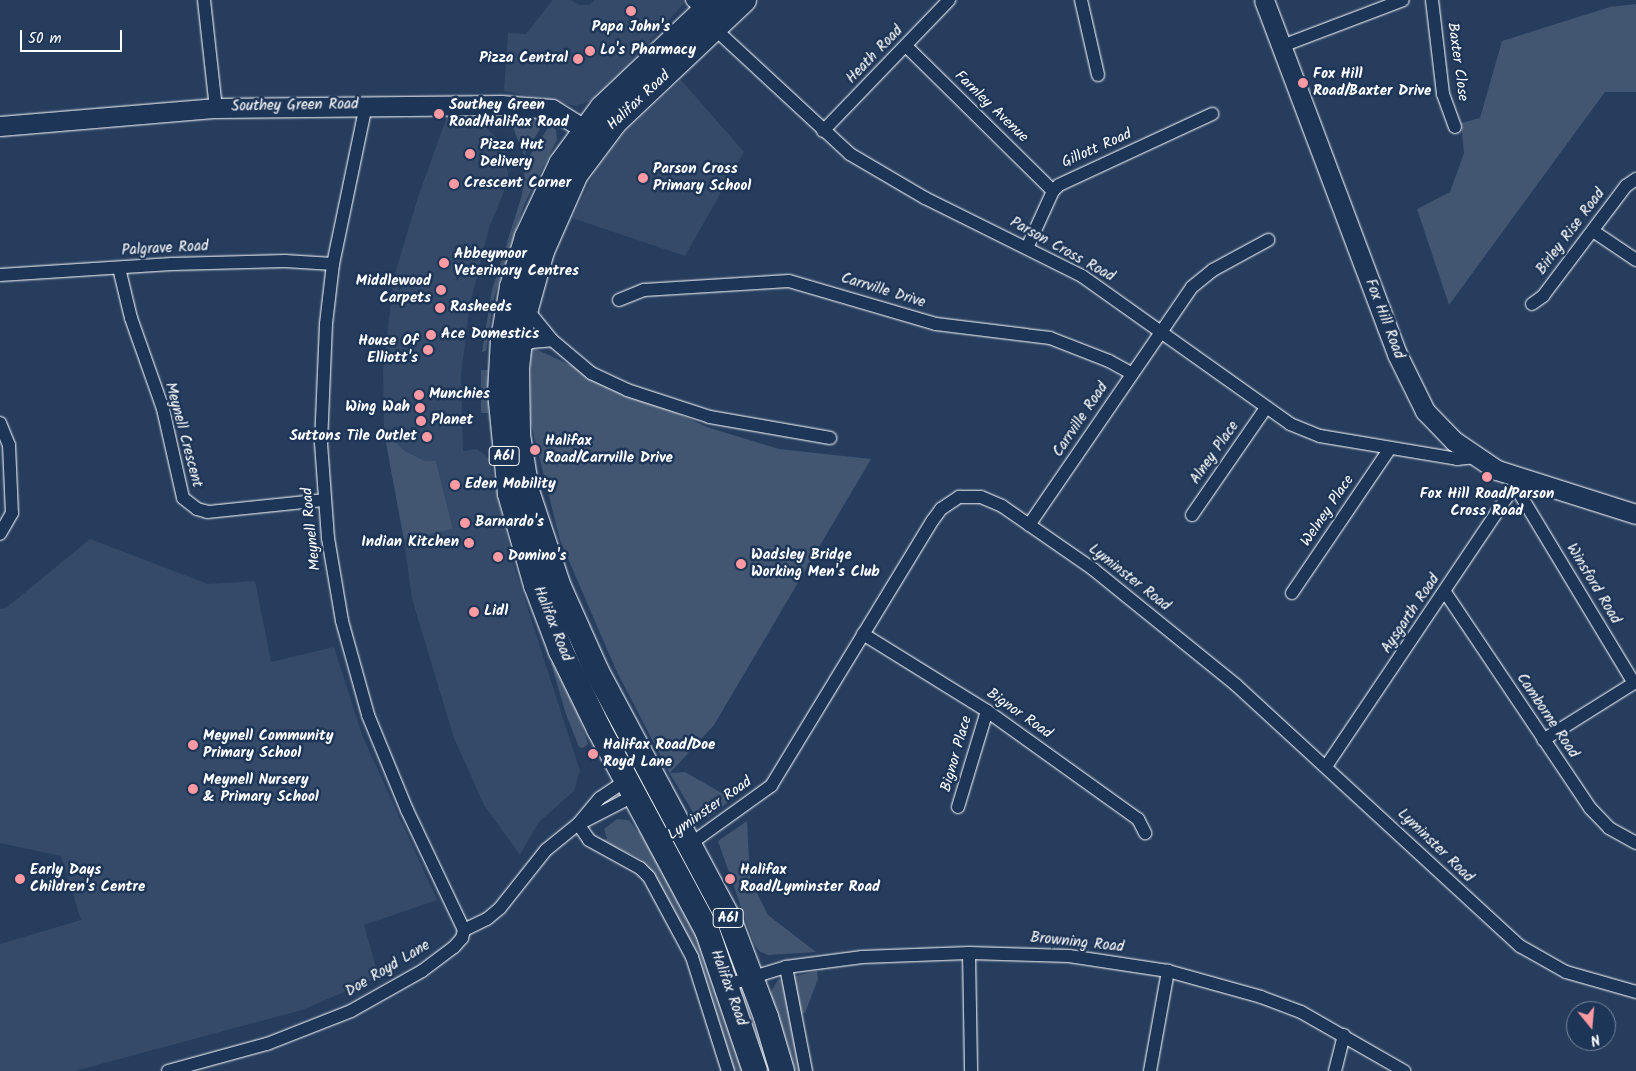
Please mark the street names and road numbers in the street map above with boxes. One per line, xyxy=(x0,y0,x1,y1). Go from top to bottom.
street label: Heath Road xyxy=(843,22,907,88)
street label: Baxter Close xyxy=(1443,22,1471,102)
street label: Halifax Road xyxy=(604,67,674,135)
street label: Farnley Avenue xyxy=(950,67,1032,147)
street label: Southey Green Road xyxy=(231,96,359,116)
street label: Gillott Road xyxy=(1059,126,1135,172)
street label: Birley Rise Road xyxy=(1533,185,1609,279)
street label: Parson Cross Road xyxy=(1006,214,1118,286)
street label: Palgrave Road xyxy=(121,238,209,260)
street label: Carrville Drive xyxy=(839,270,927,312)
street label: Fox Hill Road xyxy=(1361,277,1407,361)
street label: Carrville Road xyxy=(1049,379,1113,461)
street label: Meynell Crescent xyxy=(160,380,206,490)
street label: Alney Place xyxy=(1187,418,1243,488)
road number: A61 xyxy=(488,444,520,468)
street label: Welney Place xyxy=(1298,472,1358,550)
street label: Meynell Road xyxy=(299,486,325,572)
street label: Lyminster Road xyxy=(1085,541,1173,615)
street label: Winsford Road xyxy=(1562,541,1624,627)
street label: Aysgarth Road xyxy=(1378,571,1444,657)
street label: Halifax Road xyxy=(529,584,575,664)
street label: Camborne Road xyxy=(1512,670,1582,762)
street label: Bignor Road xyxy=(983,685,1055,743)
street label: Bignor Place xyxy=(938,714,976,794)
street label: Lyminster Road xyxy=(664,773,756,845)
street label: Lyminster Road xyxy=(1393,805,1477,887)
road number: A61 xyxy=(712,906,744,930)
street label: Browning Road xyxy=(1029,929,1125,957)
street label: Doe Royd Lane xyxy=(343,937,433,1001)
street label: Halifax Road xyxy=(706,948,750,1028)

